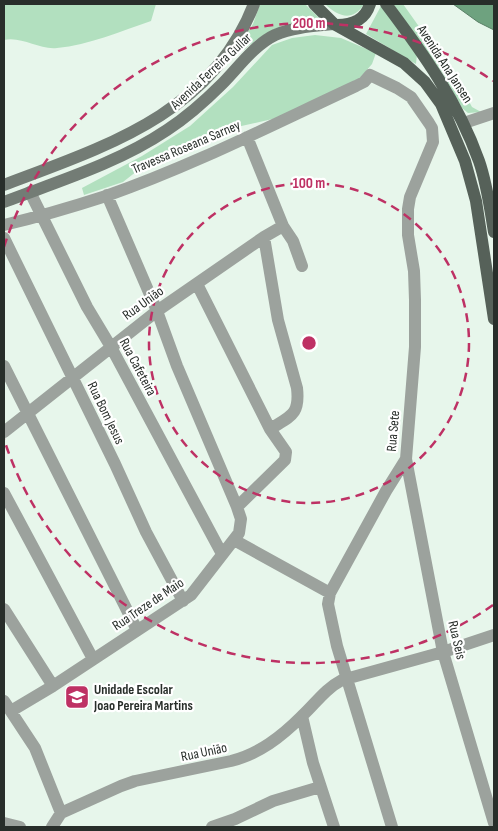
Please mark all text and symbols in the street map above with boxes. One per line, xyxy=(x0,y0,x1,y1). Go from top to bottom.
text: 200 m xyxy=(292,14,326,33)
street label: Avenida Ana Jansen xyxy=(413,21,477,106)
street label: Avenida Ferreira Gullar xyxy=(166,29,255,114)
street label: Travessa Roseana Sarney xyxy=(129,116,243,178)
text: 100 m xyxy=(293,174,325,193)
street label: Rua União xyxy=(119,282,167,324)
centre of rings xyxy=(300,334,318,352)
street label: Rua Cafeteira xyxy=(116,335,160,399)
street label: Rua Bom Jesus xyxy=(84,379,128,447)
street label: Rua Sete xyxy=(383,410,403,452)
street label: Rua Treze de Maio xyxy=(109,574,187,634)
street label: Rua Seis xyxy=(444,619,470,661)
place label: Unidade Escolar Joao Pereira Martins xyxy=(93,681,193,714)
school or university icon: Unidade Escolar Joao Pereira Martins xyxy=(64,684,90,710)
street label: Rua União xyxy=(179,739,229,765)

